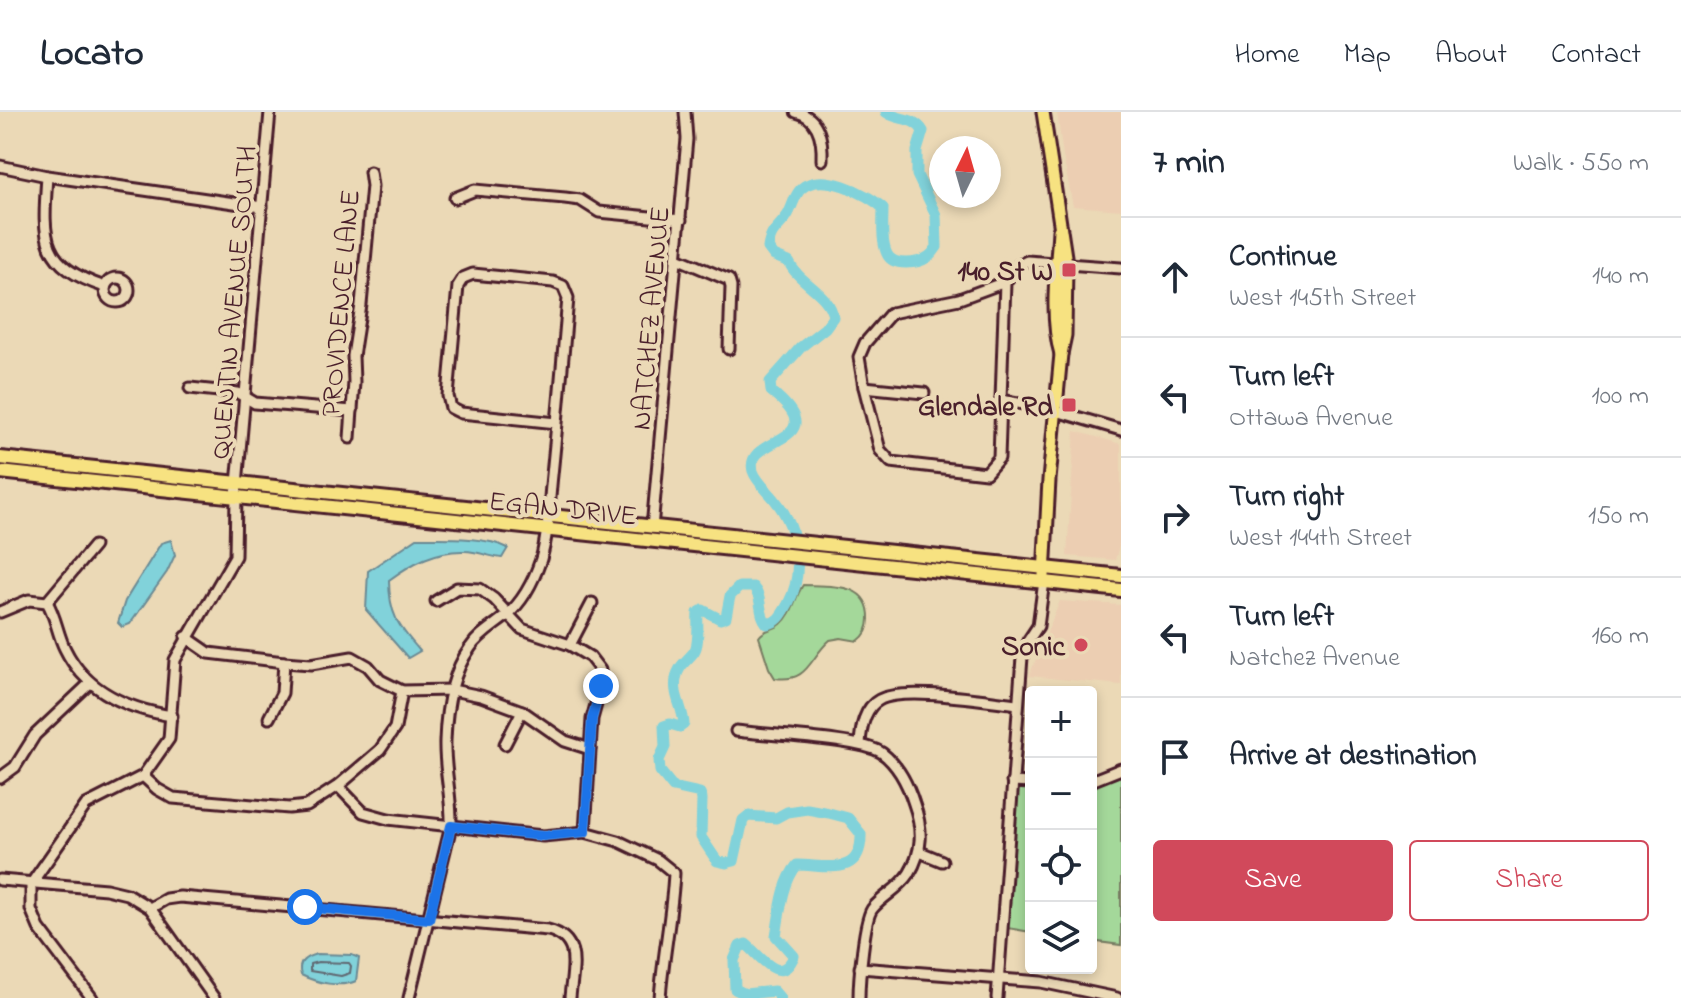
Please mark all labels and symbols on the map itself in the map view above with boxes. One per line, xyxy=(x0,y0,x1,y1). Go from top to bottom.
north arrow xyxy=(929,136,1001,208)
street label: QUENTIN AVENUE SOUTH xyxy=(201,144,270,461)
street label: PROVIDENCE LANE xyxy=(312,188,373,418)
street label: NATCHEZ AVENUE xyxy=(622,205,683,432)
place label: 140 St W xyxy=(957,253,1053,294)
marker: 140 St W xyxy=(1060,261,1078,279)
place label: Glendale Rd xyxy=(918,388,1053,429)
marker: Glendale Rd xyxy=(1060,396,1078,414)
street label: EGAN DRIVE xyxy=(487,482,639,539)
place label: Sonic xyxy=(1001,628,1066,669)
marker: Sonic xyxy=(1072,636,1090,654)
route end xyxy=(583,668,619,704)
route start xyxy=(287,889,323,925)

